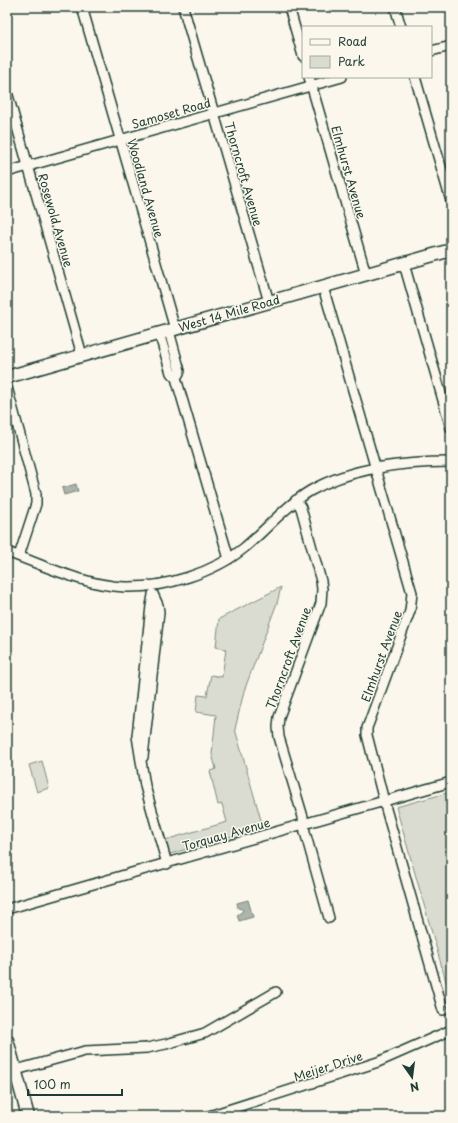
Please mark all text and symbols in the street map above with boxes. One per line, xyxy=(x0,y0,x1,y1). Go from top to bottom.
legend xyxy=(302,26,432,78)
text: Road xyxy=(338,32,367,50)
text: Park xyxy=(338,52,365,70)
street label: Samoset Road xyxy=(129,93,213,133)
street label: Thorncroft Avenue xyxy=(220,120,268,229)
street label: Elmhurst Avenue xyxy=(327,123,371,221)
street label: Woodland Avenue xyxy=(123,136,169,240)
street label: Rosewold Avenue xyxy=(34,171,78,269)
street label: West 14 Mile Road xyxy=(176,290,282,336)
street label: Thorncroft Avenue xyxy=(261,604,315,712)
street label: Elmhurst Avenue xyxy=(356,607,406,704)
street label: Torquay Avenue xyxy=(180,813,273,855)
street label: Meijer Drive xyxy=(291,1046,365,1086)
north arrow xyxy=(392,1057,432,1097)
scale bar xyxy=(28,1071,122,1097)
text: 100 m xyxy=(34,1075,71,1093)
text: N xyxy=(408,1078,421,1097)

